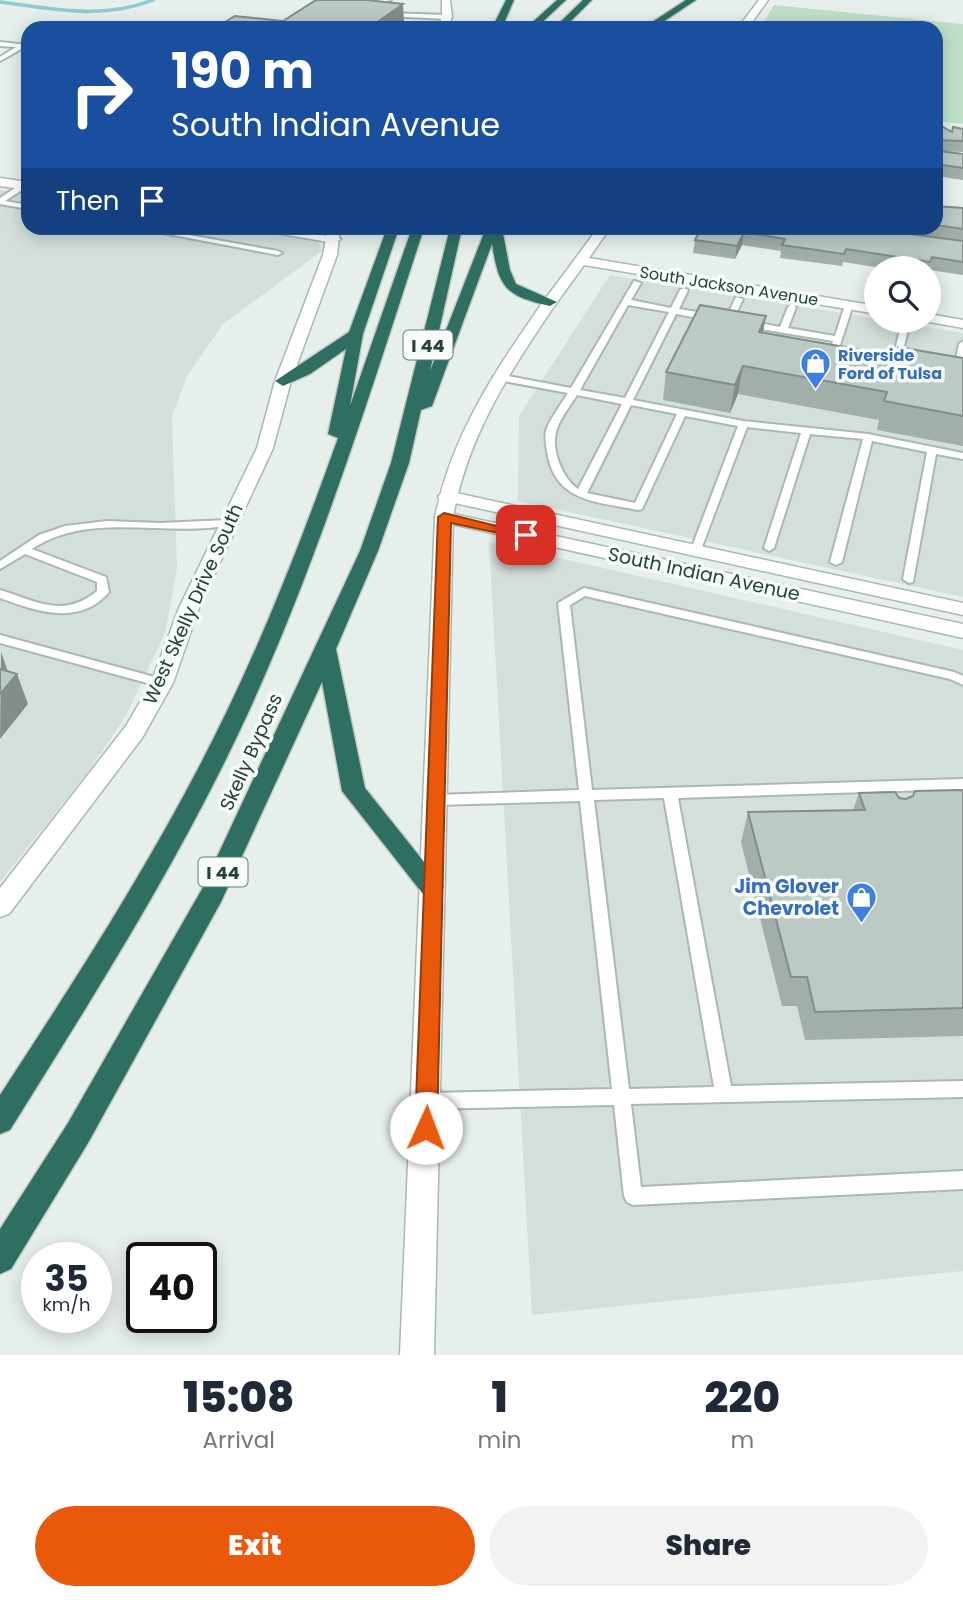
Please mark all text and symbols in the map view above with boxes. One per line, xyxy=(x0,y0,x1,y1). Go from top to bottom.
text: 190 m xyxy=(171,37,314,105)
icon: right xyxy=(56,49,147,140)
text: South Indian Avenue xyxy=(171,102,500,147)
icon: arrive xyxy=(133,182,171,220)
text: Then xyxy=(56,183,119,219)
map controls xyxy=(864,256,941,333)
button: search xyxy=(864,256,941,333)
street label: South Jackson Avenue xyxy=(638,261,820,312)
road number: I 44 xyxy=(404,330,452,360)
place label: Riverside Ford of Tulsa xyxy=(838,344,942,385)
shop icon: Riverside Ford of Tulsa xyxy=(798,347,832,391)
street label: West Skelly Drive South xyxy=(136,499,250,709)
pin xyxy=(496,505,556,565)
icon: arrive xyxy=(507,516,545,554)
street label: South Indian Avenue xyxy=(606,540,802,608)
street label: Skelly Bypass xyxy=(213,689,289,815)
road number: I 44 xyxy=(198,858,248,886)
place label: Jim Glover Chevrolet xyxy=(734,873,839,922)
shop icon: Jim Glover Chevrolet xyxy=(845,880,879,924)
position arrow xyxy=(389,1091,463,1165)
speed limit sign: 40 xyxy=(126,1242,217,1333)
text: 35 xyxy=(45,1254,88,1303)
text: km/h xyxy=(43,1292,90,1317)
text: 15:08 xyxy=(183,1368,294,1427)
text: 1 xyxy=(491,1368,508,1427)
text: 220 xyxy=(705,1368,780,1427)
text: Arrival xyxy=(203,1424,275,1456)
text: min xyxy=(478,1424,522,1456)
text: m xyxy=(730,1424,754,1456)
button: Exit xyxy=(35,1506,475,1586)
button: Share xyxy=(489,1506,928,1586)

